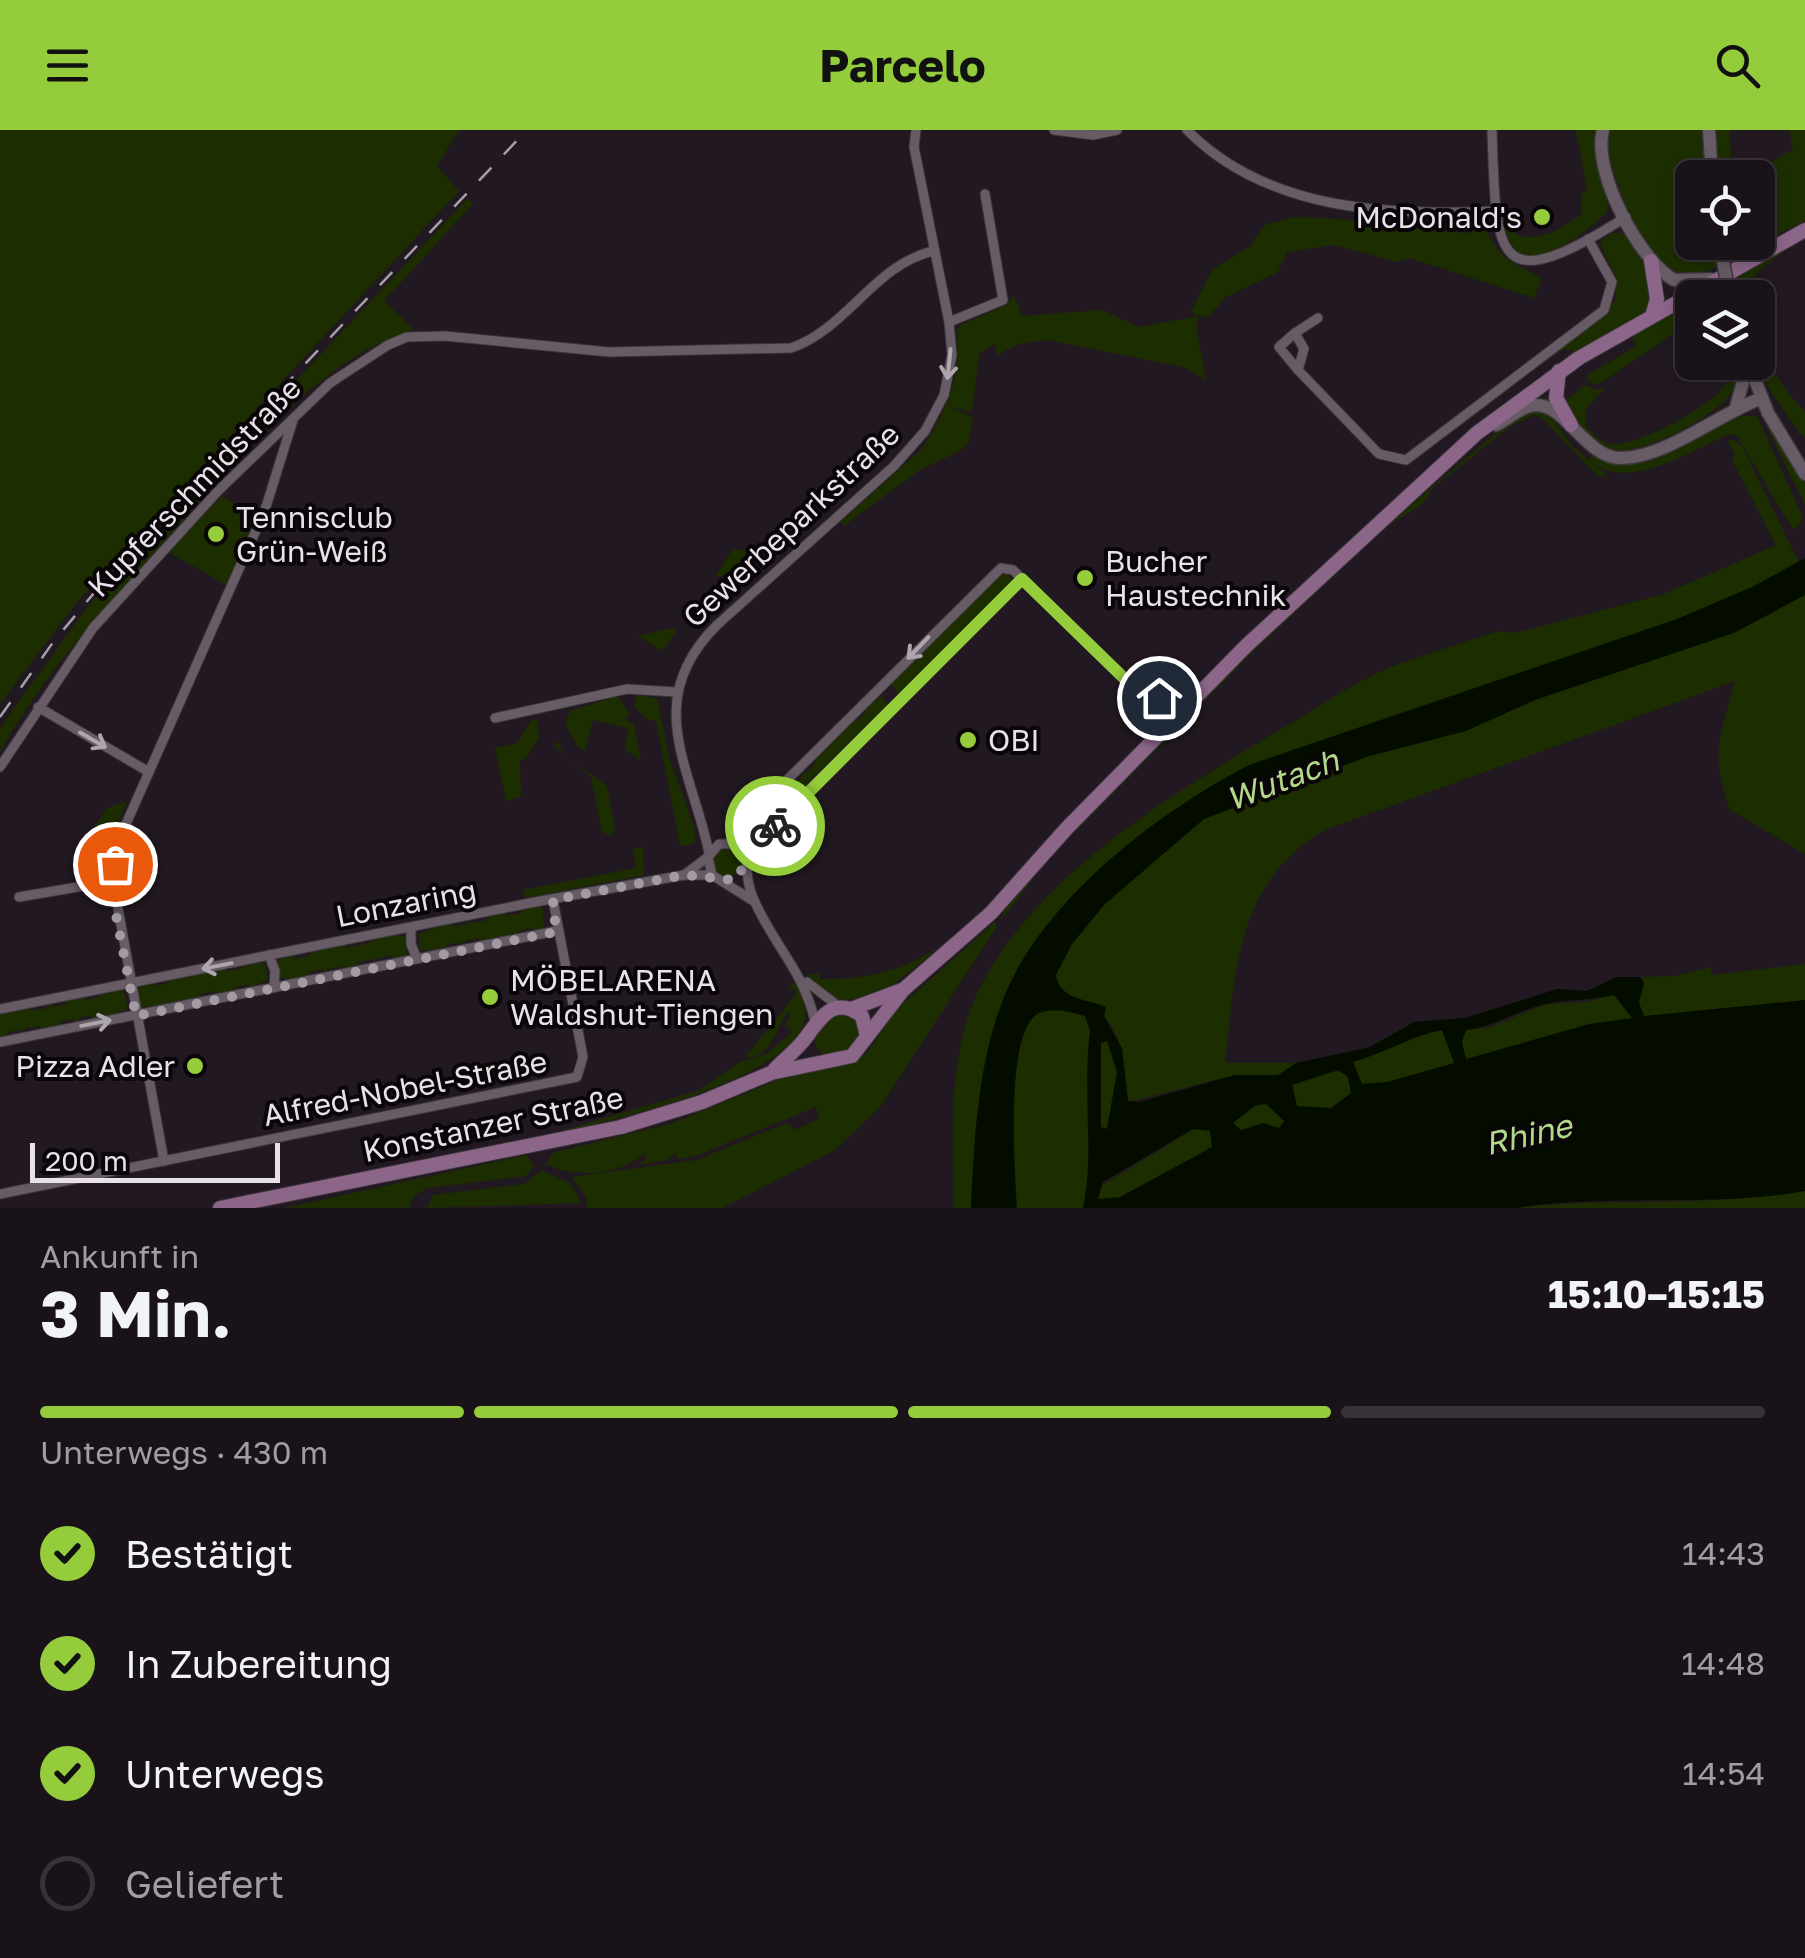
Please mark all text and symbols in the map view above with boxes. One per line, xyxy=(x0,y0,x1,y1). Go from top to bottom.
icon: menu xyxy=(40,38,95,93)
text: Parcelo xyxy=(819,38,986,92)
icon: search xyxy=(1710,38,1765,93)
map controls xyxy=(1675,160,1775,380)
button: locate xyxy=(1675,160,1775,260)
place label: McDonald's xyxy=(1355,199,1522,235)
marker: McDonald's xyxy=(1531,206,1553,228)
button: layers xyxy=(1675,280,1775,380)
one-way arrow xyxy=(940,347,959,379)
street label: Kupferschmidstraße xyxy=(80,370,308,604)
street label: Gewerbeparkstraße xyxy=(675,416,907,634)
place label: Tennisclub Grün-Weiß xyxy=(236,499,393,569)
marker: Tennisclub Grün-Weiß xyxy=(205,523,227,545)
place label: Bucher Haustechnik xyxy=(1105,543,1286,613)
marker: Bucher Haustechnik xyxy=(1074,567,1096,589)
one-way arrow xyxy=(907,635,931,659)
pin xyxy=(1117,656,1202,741)
icon: home xyxy=(1132,671,1187,726)
place label: OBI xyxy=(988,722,1040,758)
marker: OBI xyxy=(957,729,979,751)
one-way arrow xyxy=(78,730,107,750)
water label: Wutach xyxy=(1220,740,1345,818)
courier xyxy=(725,776,825,876)
icon: bike xyxy=(748,799,803,854)
pin xyxy=(73,822,158,907)
icon: bag xyxy=(88,837,143,892)
street label: Lonzaring xyxy=(333,872,479,934)
one-way arrow xyxy=(202,957,234,976)
place label: MÖBELARENA Waldshut-Tiengen xyxy=(510,962,774,1032)
marker: MÖBELARENA Waldshut-Tiengen xyxy=(479,986,501,1008)
one-way arrow xyxy=(79,1013,111,1032)
street label: Alfred-Nobel-Straße xyxy=(260,1043,550,1133)
place label: Pizza Adler xyxy=(15,1048,175,1084)
marker: Pizza Adler xyxy=(184,1055,206,1077)
street label: Konstanzer Straße xyxy=(359,1079,627,1169)
water label: Rhine xyxy=(1481,1105,1578,1162)
scale bar xyxy=(30,1138,280,1182)
text: 200 m xyxy=(45,1144,128,1177)
text: Ankunft in xyxy=(40,1237,199,1275)
text: 15:10–15:15 xyxy=(1548,1271,1765,1316)
text: 3 Min. xyxy=(40,1273,232,1351)
text: Unterwegs · 430 m xyxy=(40,1433,328,1471)
icon: check xyxy=(40,1526,95,1581)
text: Bestätigt xyxy=(125,1531,293,1576)
text: 14:43 xyxy=(1682,1534,1765,1572)
icon: check xyxy=(40,1636,95,1691)
text: In Zubereitung xyxy=(125,1641,392,1686)
text: 14:48 xyxy=(1681,1644,1765,1682)
icon: check xyxy=(40,1746,95,1801)
text: Unterwegs xyxy=(125,1751,325,1796)
text: 14:54 xyxy=(1682,1754,1765,1792)
text: Geliefert xyxy=(125,1861,284,1906)

